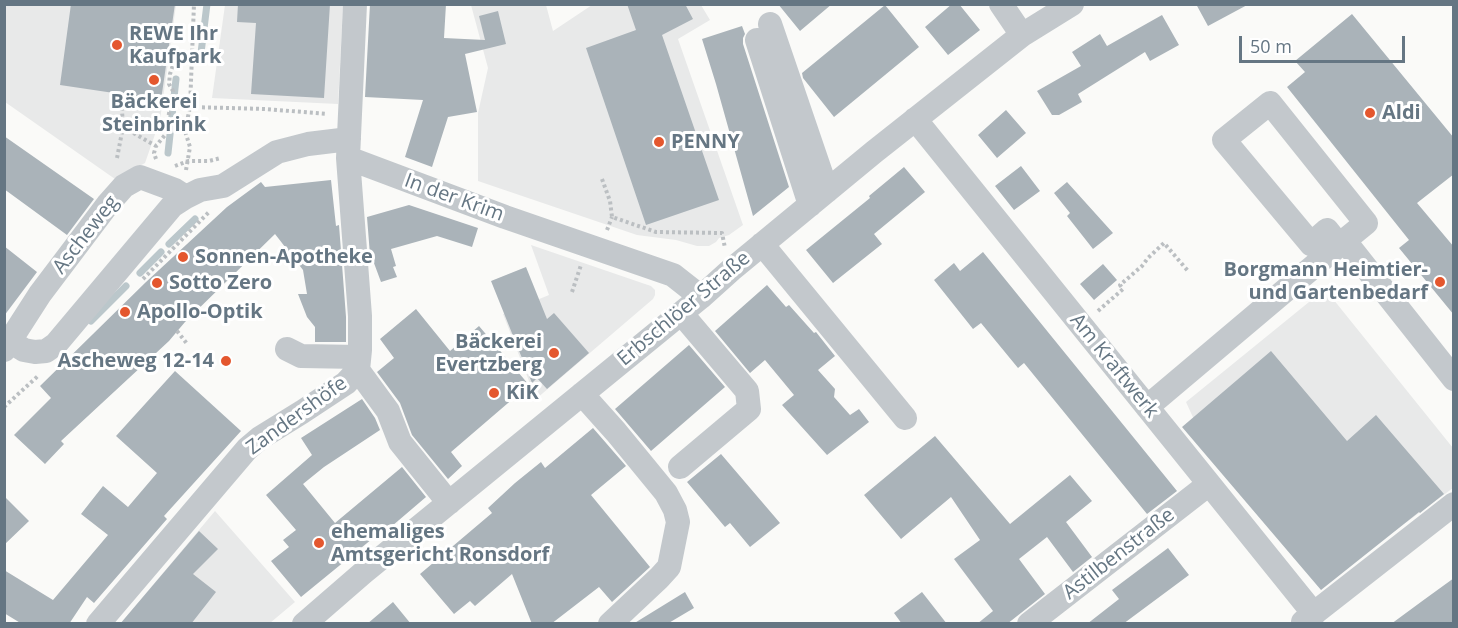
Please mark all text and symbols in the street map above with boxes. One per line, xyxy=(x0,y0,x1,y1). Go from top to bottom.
place label: REWE Ihr Kaufpark xyxy=(129,22,221,69)
scale bar xyxy=(1242,24,1408,62)
text: 50 m xyxy=(1250,34,1292,58)
marker: REWE Ihr Kaufpark xyxy=(110,38,124,52)
marker: Bäckerei Steinbrink xyxy=(147,73,161,87)
place label: Bäckerei Steinbrink xyxy=(102,90,206,137)
place label: Aldi xyxy=(1382,101,1421,125)
marker: Aldi xyxy=(1363,106,1377,120)
place label: PENNY xyxy=(671,130,740,154)
marker: PENNY xyxy=(652,135,666,149)
street label: In der Krim xyxy=(401,169,507,227)
street label: Ascheweg xyxy=(48,191,124,279)
place label: Sonnen-Apotheke xyxy=(195,245,373,269)
street label: Erbschlöer Straße xyxy=(613,247,755,371)
marker: Sonnen-Apotheke xyxy=(176,250,190,264)
place label: Borgmann Heimtier- und Gartenbedarf xyxy=(1224,258,1428,305)
place label: Sotto Zero xyxy=(169,271,272,295)
marker: Borgmann Heimtier- und Gartenbedarf xyxy=(1433,275,1447,289)
marker: Sotto Zero xyxy=(150,276,164,290)
place label: Apollo-Optik xyxy=(137,300,263,324)
marker: Apollo-Optik xyxy=(118,305,132,319)
street label: Am Kraftwerk xyxy=(1065,309,1163,423)
place label: Bäckerei Evertzberg xyxy=(435,330,542,377)
marker: Bäckerei Evertzberg xyxy=(547,346,561,360)
place label: Ascheweg 12-14 xyxy=(57,349,214,373)
marker: Ascheweg 12-14 xyxy=(219,354,233,368)
street label: Zandershöfe xyxy=(242,372,352,460)
place label: KiK xyxy=(506,381,539,405)
marker: KiK xyxy=(487,386,501,400)
street label: Astilbenstraße xyxy=(1059,503,1179,605)
place label: ehemaliges Amtsgericht Ronsdorf xyxy=(331,520,549,567)
marker: ehemaliges Amtsgericht Ronsdorf xyxy=(312,536,326,550)

